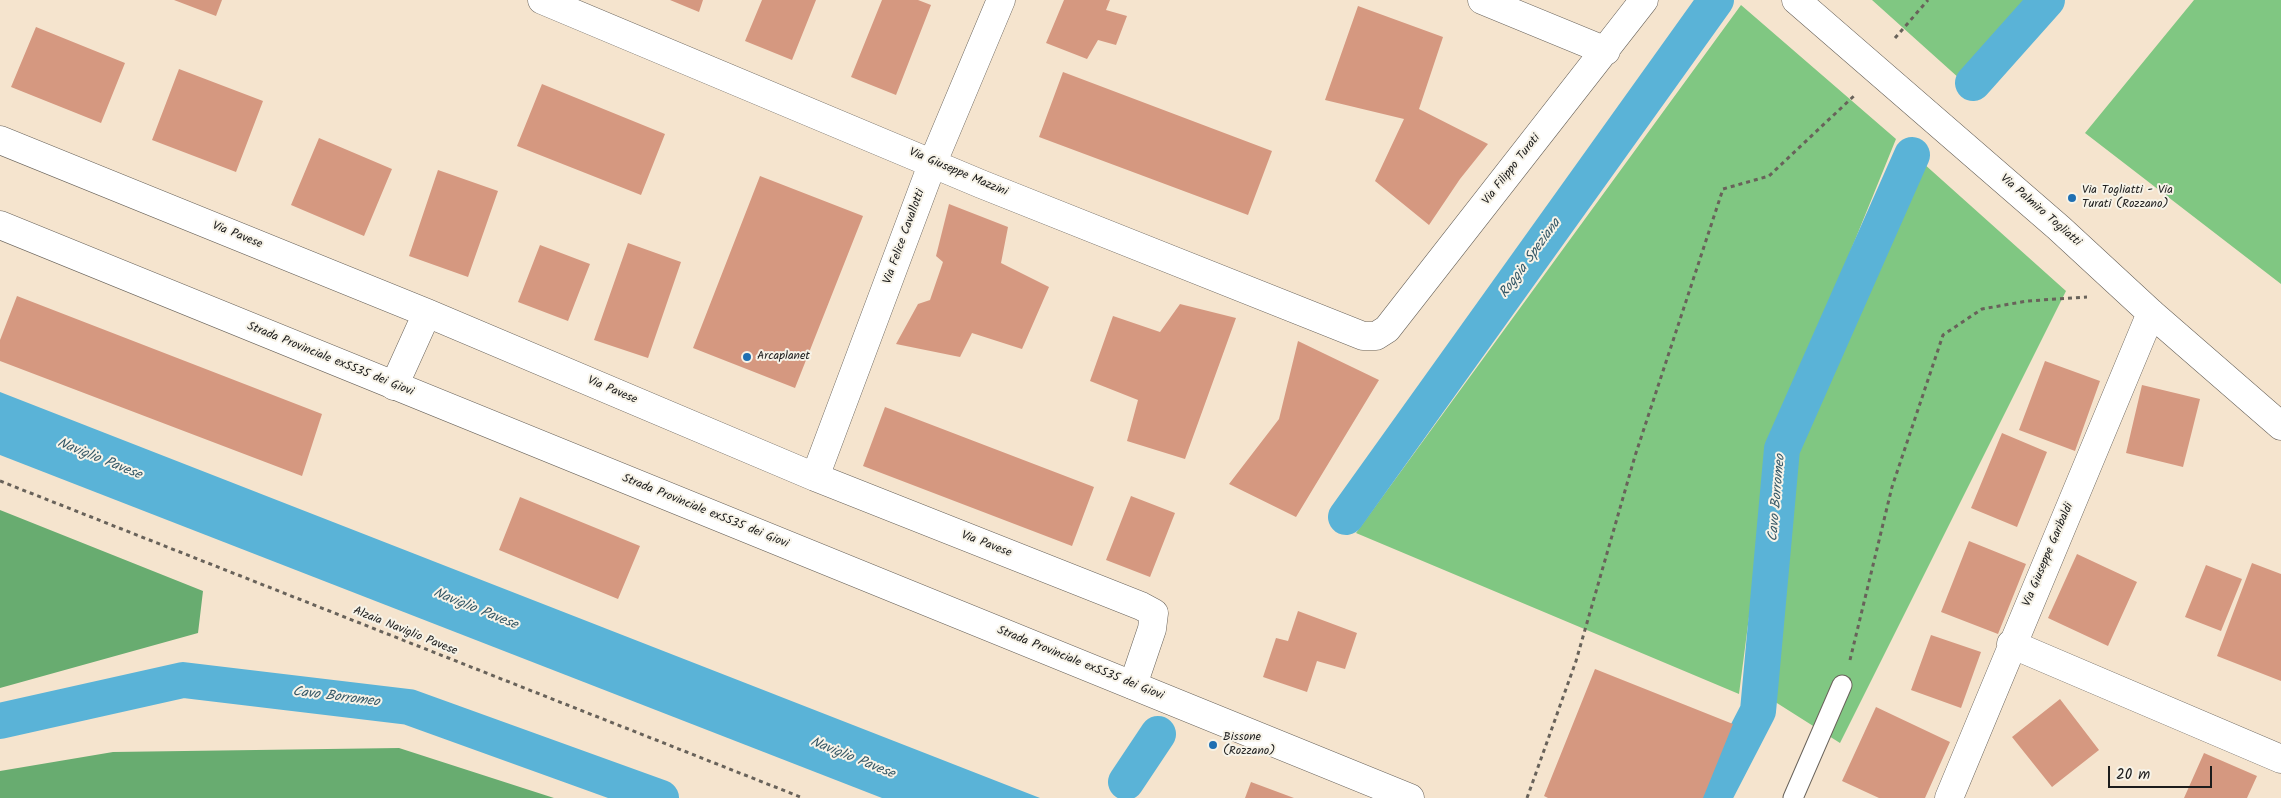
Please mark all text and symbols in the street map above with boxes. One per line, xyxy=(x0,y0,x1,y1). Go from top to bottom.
street label: Via Filippo Turati xyxy=(1480,132,1544,208)
street label: Via Giuseppe Mazzini xyxy=(907,146,1009,200)
street label: Via Palmiro Togliatti xyxy=(1997,172,2083,250)
place label: Via Togliatti - Via Turati (Rozzano) xyxy=(2082,184,2173,212)
street label: Via Felice Cavallotti xyxy=(881,188,929,286)
marker: Via Togliatti - Via Turati (Rozzano) xyxy=(2066,192,2078,204)
water label: Roggia Speziana xyxy=(1497,216,1565,302)
street label: Via Pavese xyxy=(210,219,264,253)
street label: Strada Provinciale exSS35 dei Giovi xyxy=(245,320,415,400)
place label: Arcaplanet xyxy=(757,350,810,364)
marker: Arcaplanet xyxy=(741,351,753,363)
street label: Via Pavese xyxy=(585,374,639,408)
water label: Naviglio Pavese xyxy=(54,435,144,485)
water label: Cavo Borromeo xyxy=(1766,454,1790,542)
street label: Strada Provinciale exSS35 dei Giovi xyxy=(620,472,790,552)
street label: Via Giuseppe Garibaldi xyxy=(2021,501,2077,609)
street label: Via Pavese xyxy=(959,529,1013,561)
water label: Naviglio Pavese xyxy=(430,585,520,635)
street label: Alzaia Naviglio Pavese xyxy=(351,605,459,659)
street label: Strada Provinciale exSS35 dei Giovi xyxy=(995,624,1165,704)
water label: Cavo Borromeo xyxy=(292,684,380,712)
place label: Bissone (Rozzano) xyxy=(1223,731,1275,759)
water label: Naviglio Pavese xyxy=(807,734,897,784)
marker: Bissone (Rozzano) xyxy=(1207,739,1219,751)
scale bar xyxy=(2111,756,2215,788)
text: 20 m xyxy=(2116,763,2150,787)

